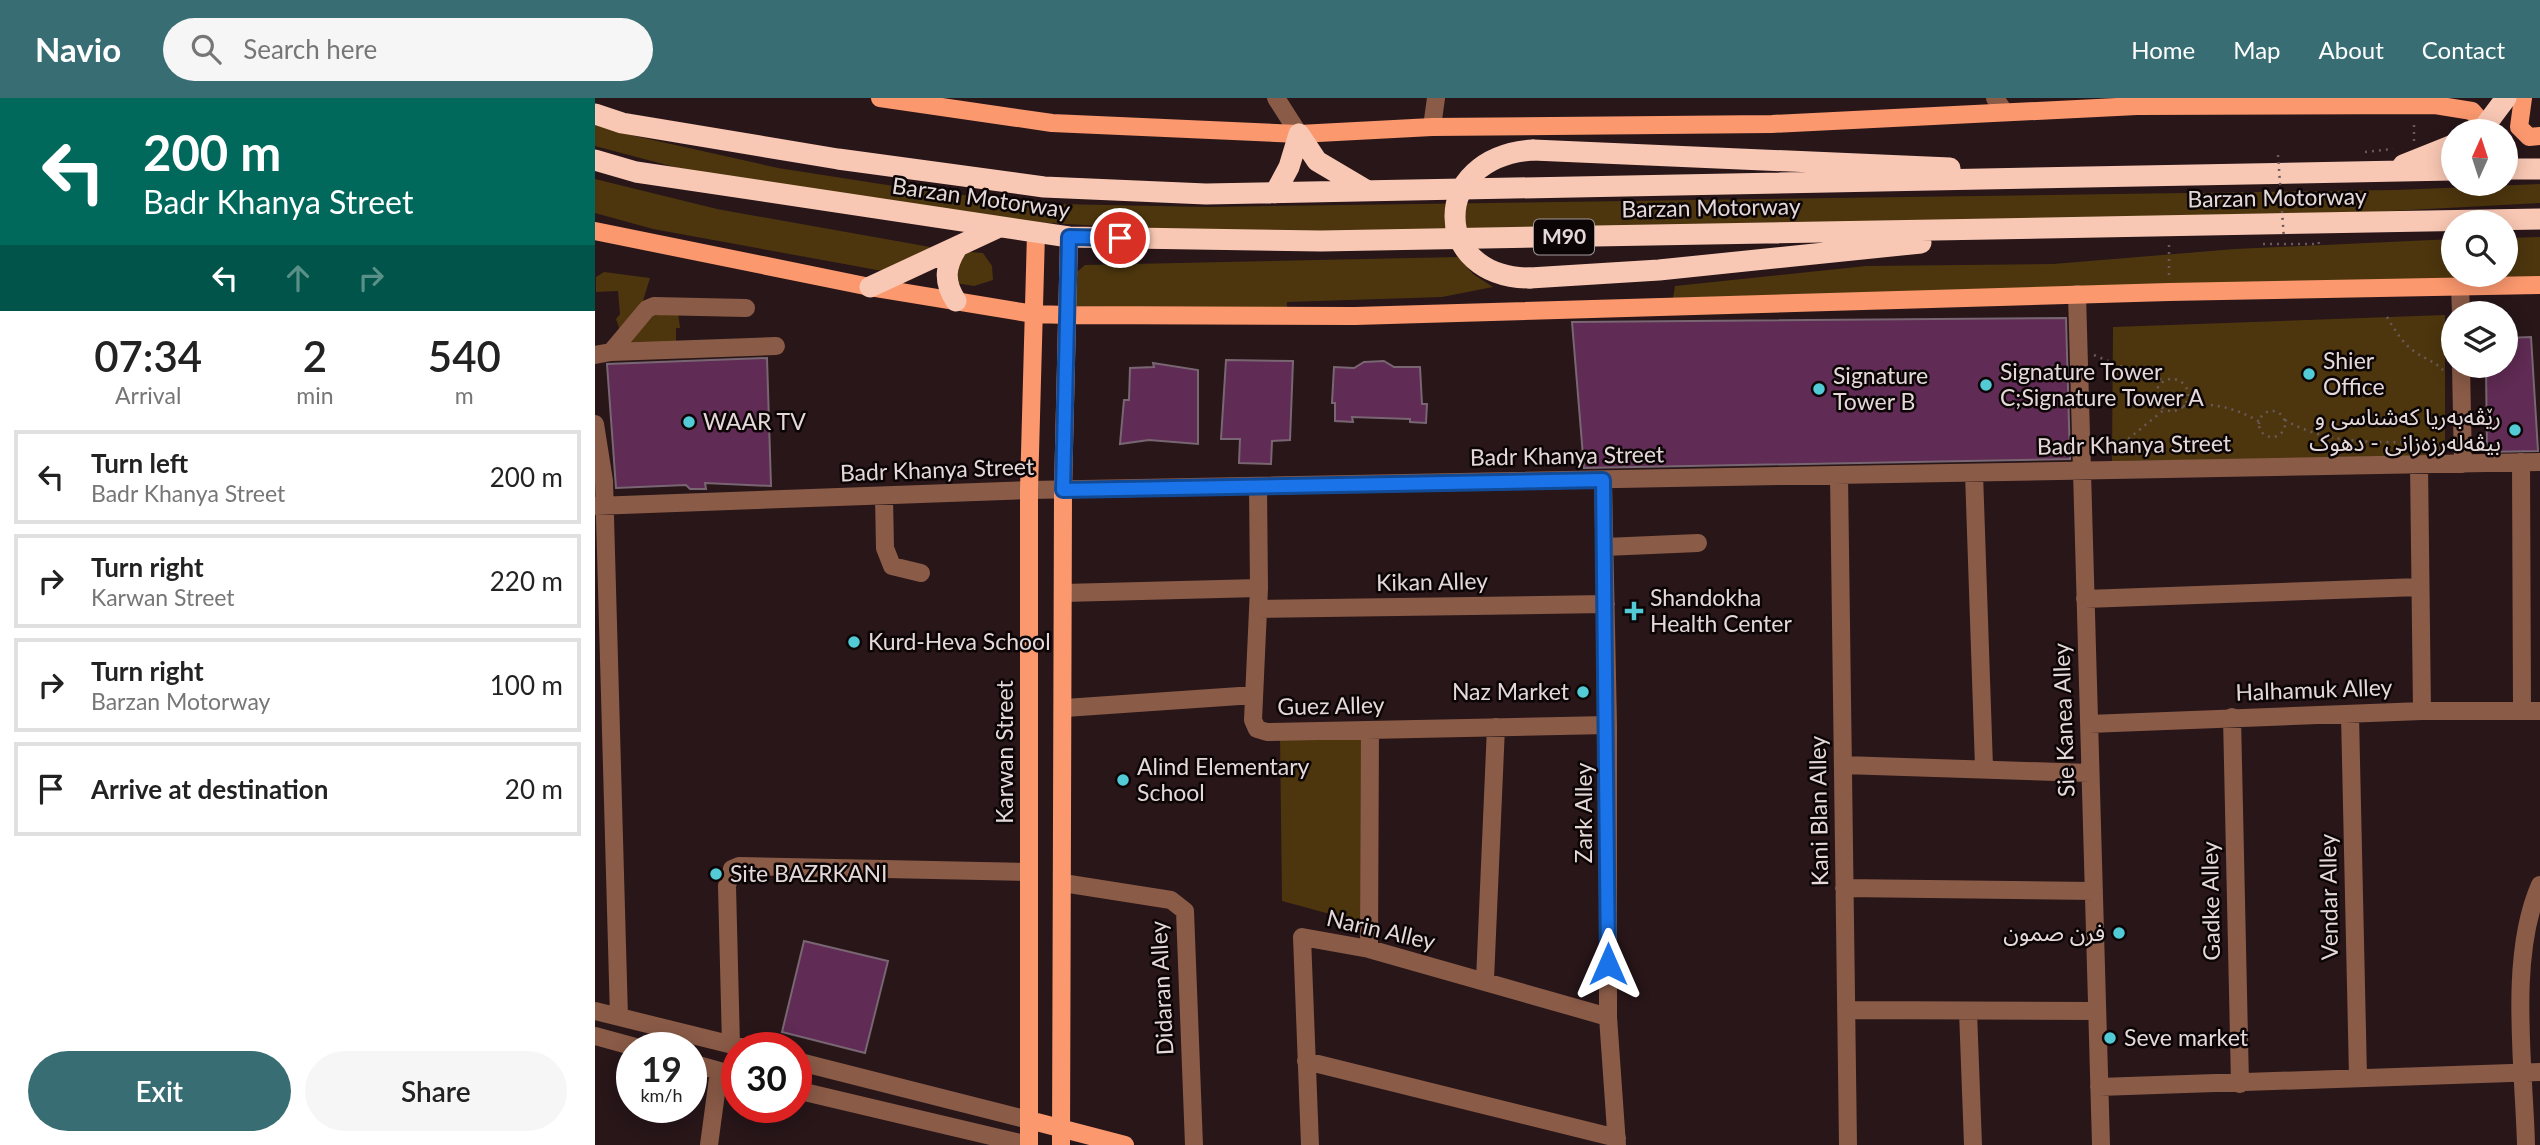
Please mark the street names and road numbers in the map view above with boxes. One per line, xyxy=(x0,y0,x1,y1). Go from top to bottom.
street label: Barzan Motorway xyxy=(890,171,1072,223)
street label: Barzan Motorway xyxy=(2187,181,2367,213)
street label: Barzan Motorway xyxy=(1621,191,1801,223)
road number: M90 xyxy=(1534,220,1594,254)
street label: Badr Khanya Street xyxy=(2037,428,2232,460)
street label: Badr Khanya Street xyxy=(1470,439,1665,471)
street label: Badr Khanya Street xyxy=(839,452,1035,486)
street label: Kikan Alley xyxy=(1376,566,1488,596)
street label: Sie Kanea Alley xyxy=(2046,642,2080,798)
street label: Halhamuk Alley xyxy=(2235,672,2393,706)
street label: Karwan Street xyxy=(990,679,1018,824)
street label: Guez Alley xyxy=(1277,690,1385,720)
street label: Kani Blan Alley xyxy=(1803,735,1833,886)
street label: Zark Alley xyxy=(1569,763,1597,863)
street label: Vendar Alley xyxy=(2313,834,2343,960)
street label: Gadke Alley xyxy=(2195,841,2225,961)
street label: Narin Alley xyxy=(1324,903,1438,955)
street label: Didaran Alley xyxy=(1143,920,1179,1056)

